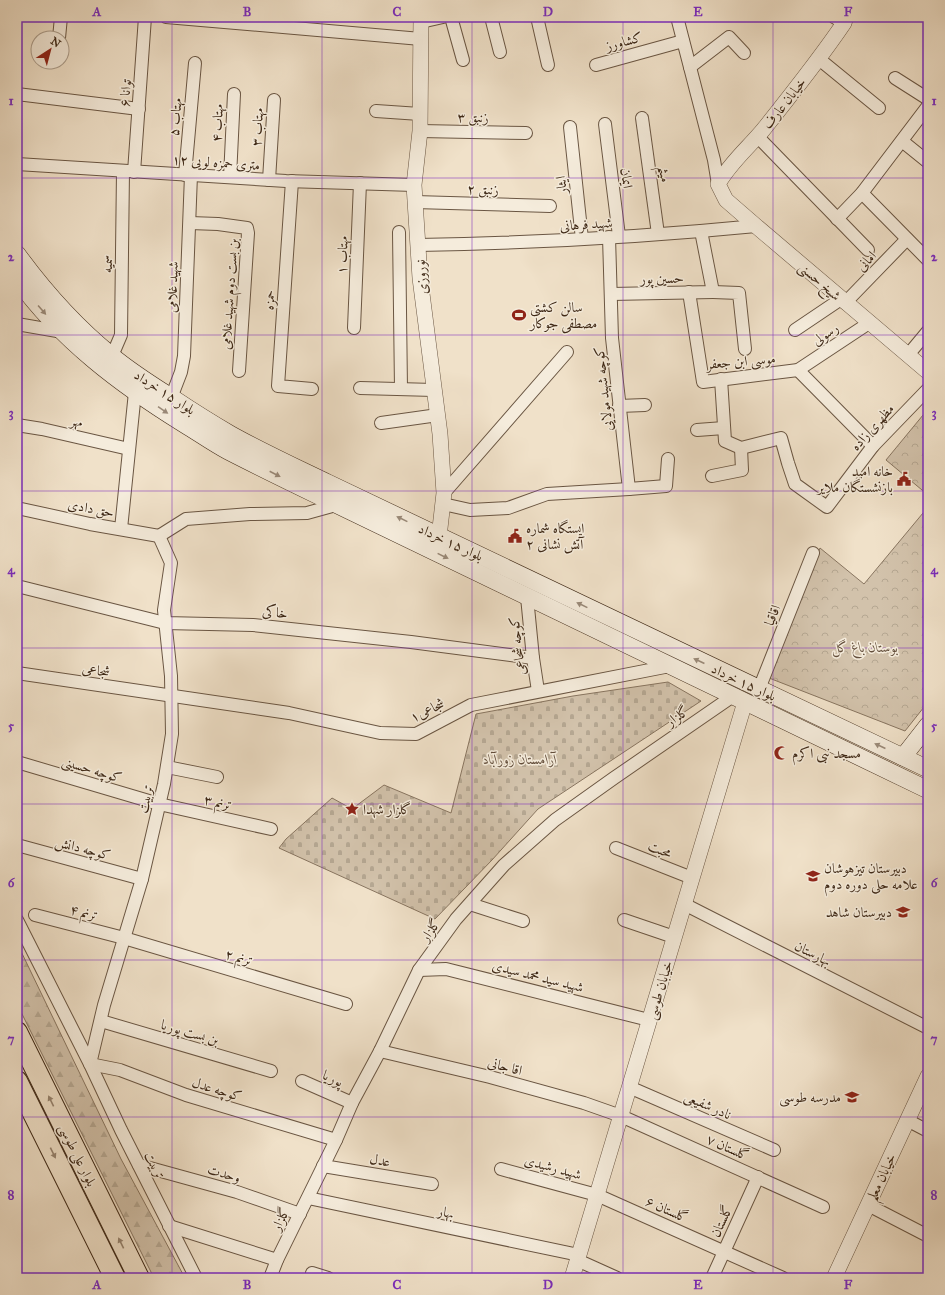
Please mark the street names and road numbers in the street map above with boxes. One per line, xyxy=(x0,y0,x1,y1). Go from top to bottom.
street label: کشاورز xyxy=(602,28,644,55)
street label: خیابان عارف xyxy=(759,74,810,132)
street label: توانا ۶ xyxy=(116,78,135,107)
street label: مهتاب ۵ xyxy=(165,97,187,137)
street label: مهتاب ۴ xyxy=(208,104,228,143)
street label: مهتاب ۳ xyxy=(248,107,268,147)
street label: زنبق ۳ xyxy=(457,109,489,126)
street label: ۱۲ متری حمزه لویی xyxy=(171,151,261,175)
street label: میثم xyxy=(650,165,674,184)
street label: ایمان xyxy=(617,167,636,189)
street label: ایثار xyxy=(552,175,571,197)
street label: زنبق ۲ xyxy=(467,180,499,199)
street label: شهید فرهانی xyxy=(559,214,613,236)
street label: مهتاب ۱ xyxy=(333,236,353,274)
street label: بن بست دوم شهید غلامی xyxy=(217,237,246,351)
street label: امانی xyxy=(853,248,880,275)
street label: سمیه xyxy=(99,255,116,273)
street label: نوروزی xyxy=(411,258,431,295)
street label: شیخ حسنی xyxy=(792,258,844,307)
street label: شهید غلامی xyxy=(163,261,183,313)
street label: حسین پور xyxy=(638,270,684,289)
street label: حمزه xyxy=(260,289,279,311)
street label: رسولی xyxy=(809,319,842,349)
street label: کوچه شهید مولایی xyxy=(591,346,617,432)
street label: موسی ابن جعفر xyxy=(704,350,776,374)
street label: بلوار ۱۵ خرداد xyxy=(131,366,199,419)
street label: مظهری زاده xyxy=(847,400,898,454)
street label: مهر xyxy=(67,411,85,432)
street label: حق دادی xyxy=(66,496,116,521)
street label: بلوار ۱۵ خرداد xyxy=(416,520,486,565)
street label: خاکی xyxy=(261,602,289,622)
street label: اقاقیا xyxy=(761,602,784,628)
street label: کوچه شجاعی xyxy=(505,616,531,676)
street label: شجاعی xyxy=(81,660,111,681)
street label: بلوار ۱۵ خرداد xyxy=(709,660,779,705)
street label: شجاعی۱ xyxy=(407,695,447,726)
street label: گلزار xyxy=(661,702,692,731)
street label: کوچه حسینی xyxy=(60,752,124,788)
street label: تربیت xyxy=(134,783,157,815)
street label: ترنم ۳ xyxy=(201,791,233,818)
street label: کوچه دانش xyxy=(53,833,112,865)
street label: محبت xyxy=(645,837,675,862)
street label: ترنم ۴ xyxy=(67,901,100,928)
street label: گلزار xyxy=(415,915,444,947)
street label: بهارستان xyxy=(791,937,834,971)
street label: ترنم ۲ xyxy=(222,945,255,973)
street label: شهید سید محمد سیدی xyxy=(490,957,586,997)
street label: خیابان طوسی xyxy=(643,959,677,1022)
street label: بن بست پوریا xyxy=(158,1016,221,1051)
street label: اقا جانی xyxy=(486,1054,524,1079)
street label: پوریا xyxy=(319,1066,347,1093)
street label: کوچه عدل xyxy=(190,1074,244,1106)
street label: نادر شفیعی xyxy=(681,1088,734,1124)
street label: بلوار علی طوسی xyxy=(54,1121,100,1190)
street label: گلستان ۷ xyxy=(704,1131,752,1164)
street label: تربیت xyxy=(140,1149,169,1182)
street label: عدل xyxy=(368,1150,391,1170)
street label: خیابان معلم xyxy=(863,1151,905,1206)
street label: شهید رشیدی xyxy=(522,1152,584,1184)
street label: وحدت xyxy=(205,1161,242,1186)
street label: گلستان ۶ xyxy=(643,1193,691,1226)
street label: بهار xyxy=(434,1202,456,1223)
street label: گلستان xyxy=(707,1202,736,1240)
street label: گلزار xyxy=(267,1205,293,1236)

